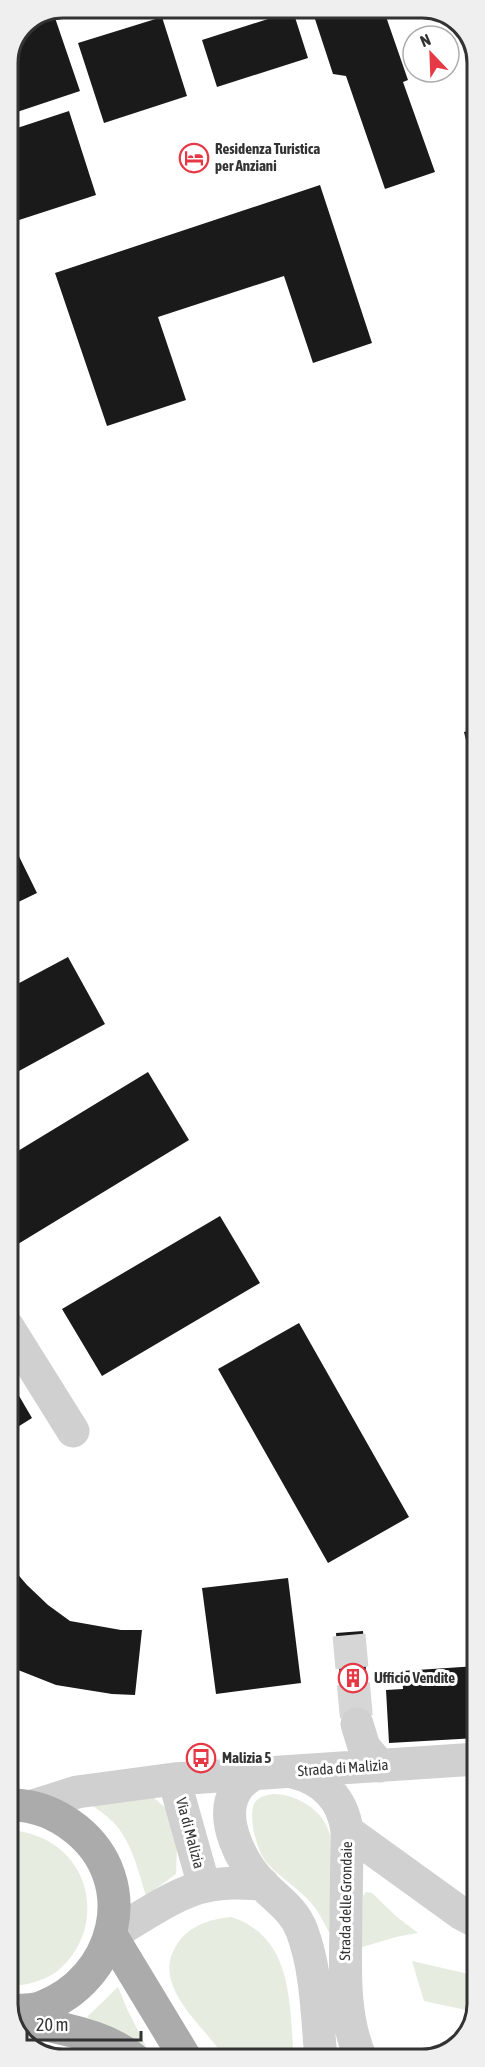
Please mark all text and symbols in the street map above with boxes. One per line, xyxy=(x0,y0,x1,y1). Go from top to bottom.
north arrow xyxy=(401,24,461,84)
text: N xyxy=(417,30,433,50)
place label: Residenza Turistica per Anziani xyxy=(215,140,320,174)
hotel icon: Residenza Turistica per Anziani xyxy=(178,142,210,174)
building icon: Ufficio Vendite xyxy=(337,1662,369,1694)
place label: Ufficio Vendite xyxy=(374,1669,455,1686)
bus stop icon: Malizia 5 xyxy=(185,1742,217,1774)
place label: Malizia 5 xyxy=(222,1749,271,1766)
street label: Strada di Malizia xyxy=(297,1756,389,1779)
street label: Via di Malizia xyxy=(173,1796,208,1870)
street label: Strada delle Grondaie xyxy=(336,1841,355,1961)
scale bar xyxy=(27,2004,141,2042)
text: 20 m xyxy=(36,2014,68,2035)

